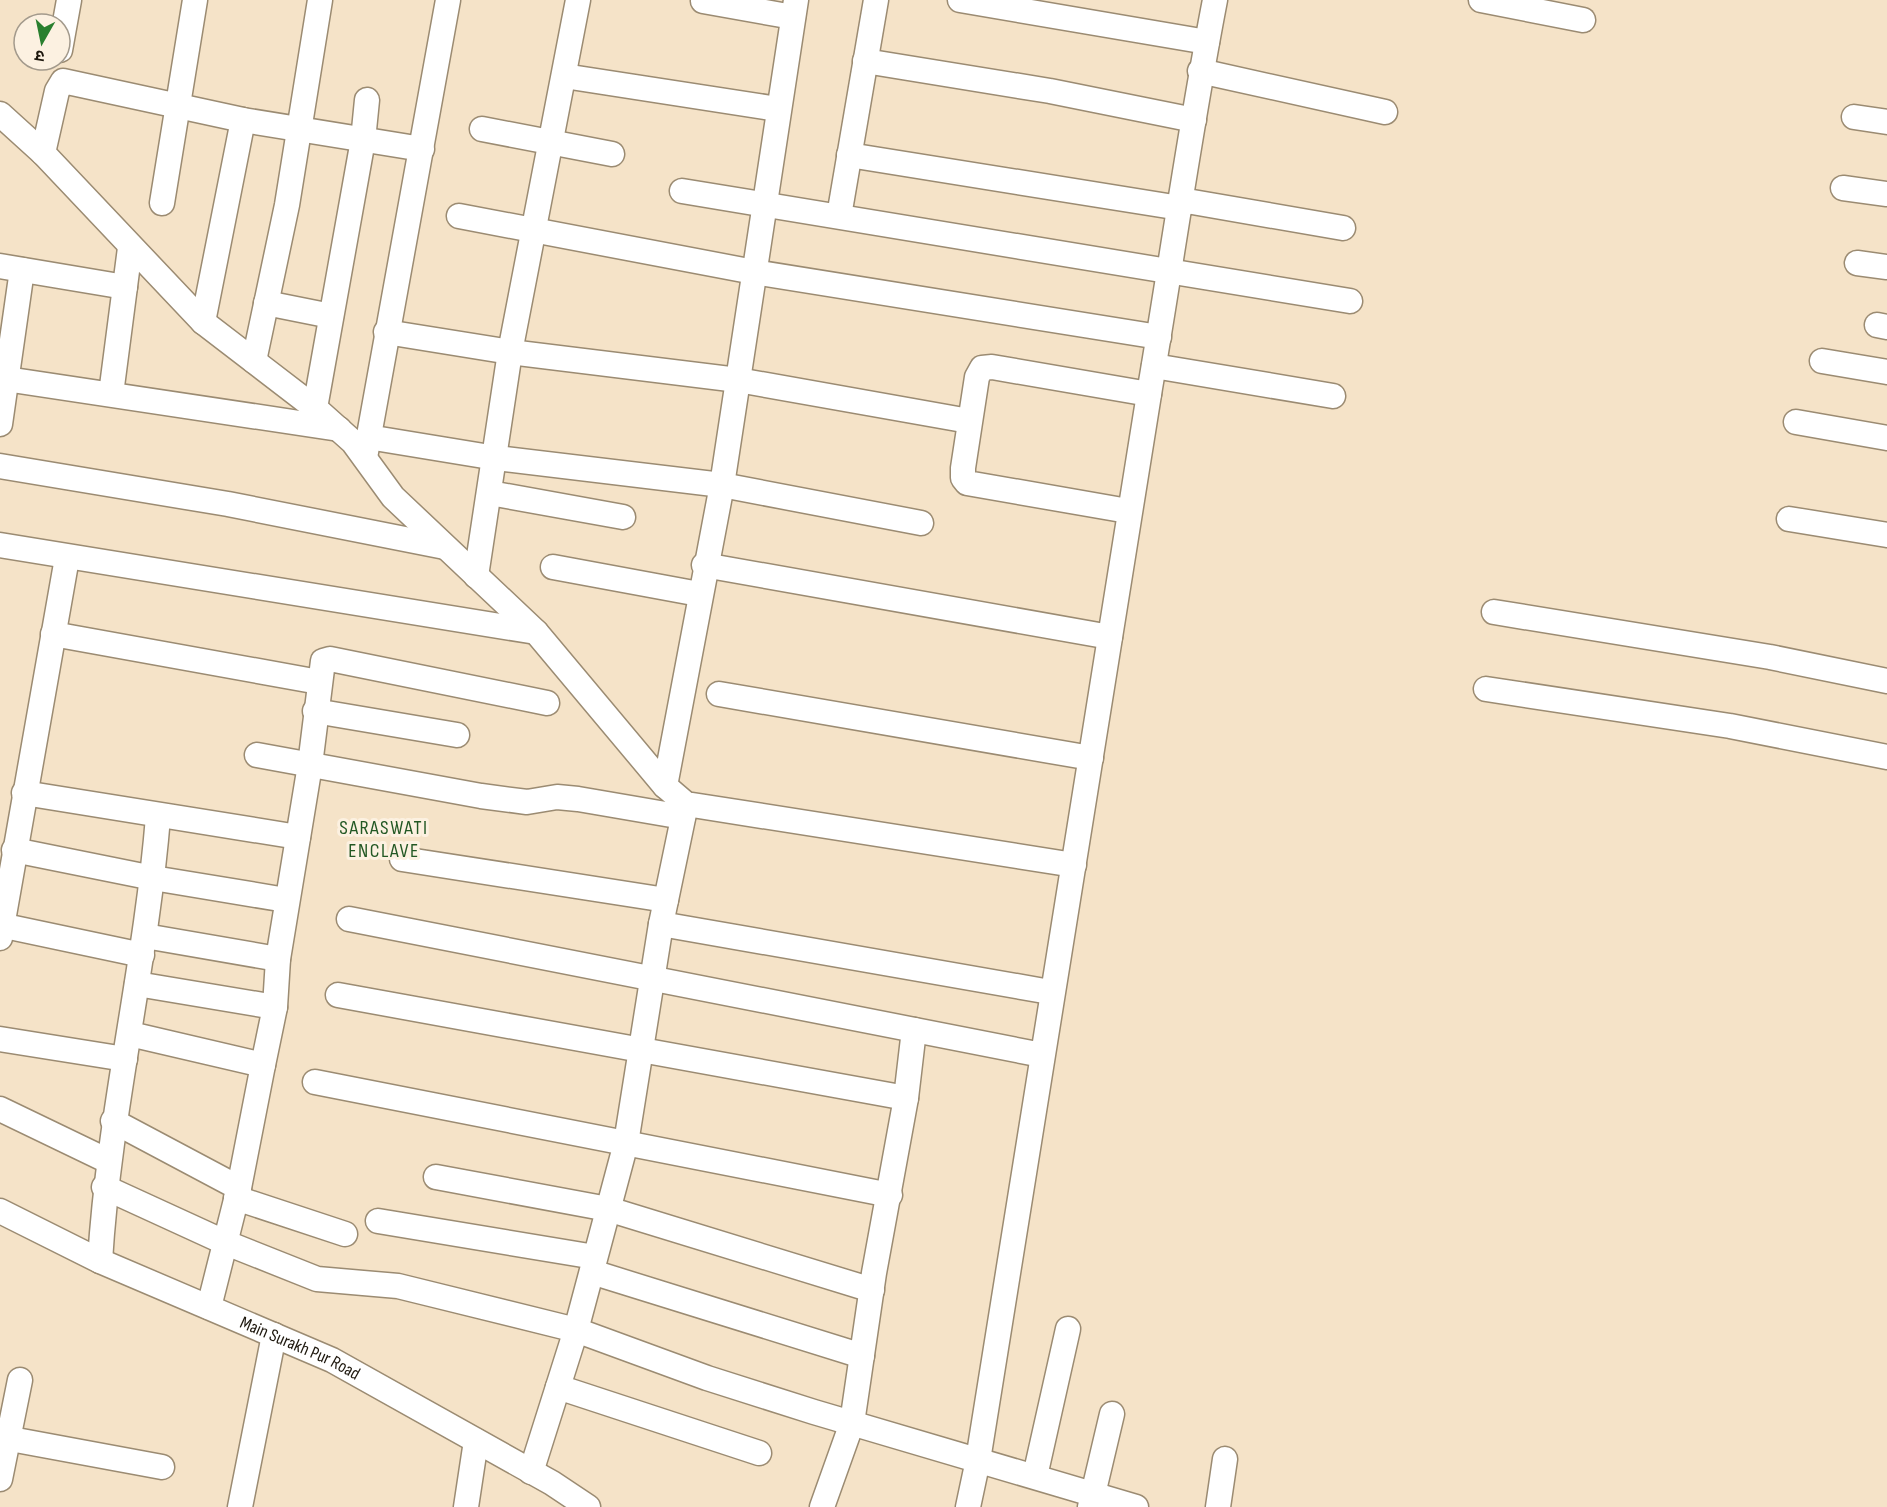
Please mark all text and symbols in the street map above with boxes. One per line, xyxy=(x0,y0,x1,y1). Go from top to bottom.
north arrow xyxy=(12,12,72,72)
text: उ xyxy=(33,45,46,65)
district label: SARASWATI ENCLAVE xyxy=(339,816,429,863)
street label: Main Surakh Pur Road xyxy=(237,1312,364,1385)

